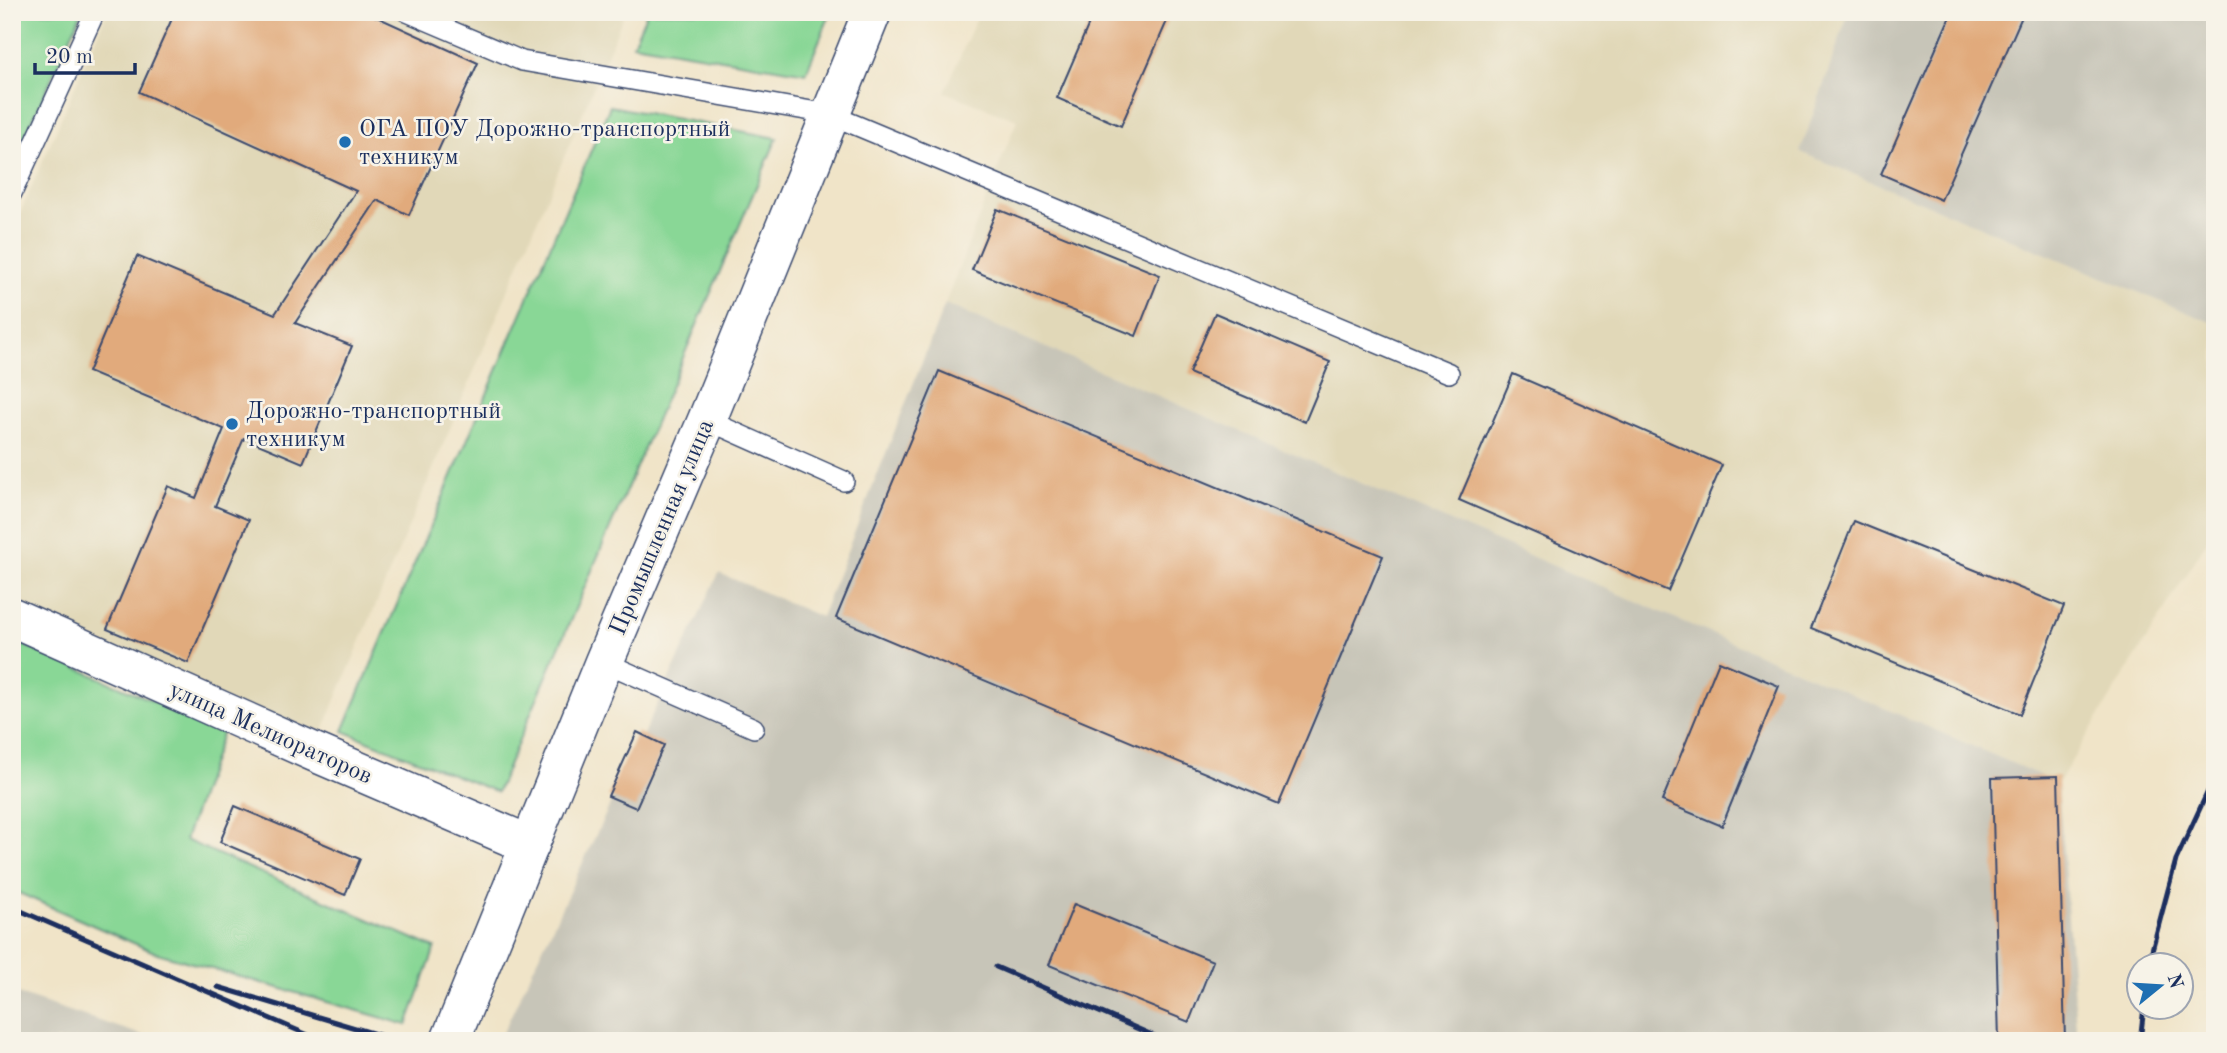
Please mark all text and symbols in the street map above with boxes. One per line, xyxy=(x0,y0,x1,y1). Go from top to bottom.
scale bar xyxy=(35,32,135,76)
text: 20 m xyxy=(46,47,93,68)
place label: ОГА ПОУ Дорожно-транспортный техникум xyxy=(359,118,731,170)
marker: ОГА ПОУ Дорожно-транспортный техникум xyxy=(337,134,353,150)
place label: Дорожно-транспортный техникум xyxy=(246,400,501,452)
marker: Дорожно-транспортный техникум xyxy=(224,416,240,432)
street label: Промышленная улица xyxy=(607,416,719,639)
street label: улица Мелиораторов xyxy=(165,678,375,789)
north arrow xyxy=(2126,951,2196,1021)
text: N xyxy=(2163,972,2185,992)

